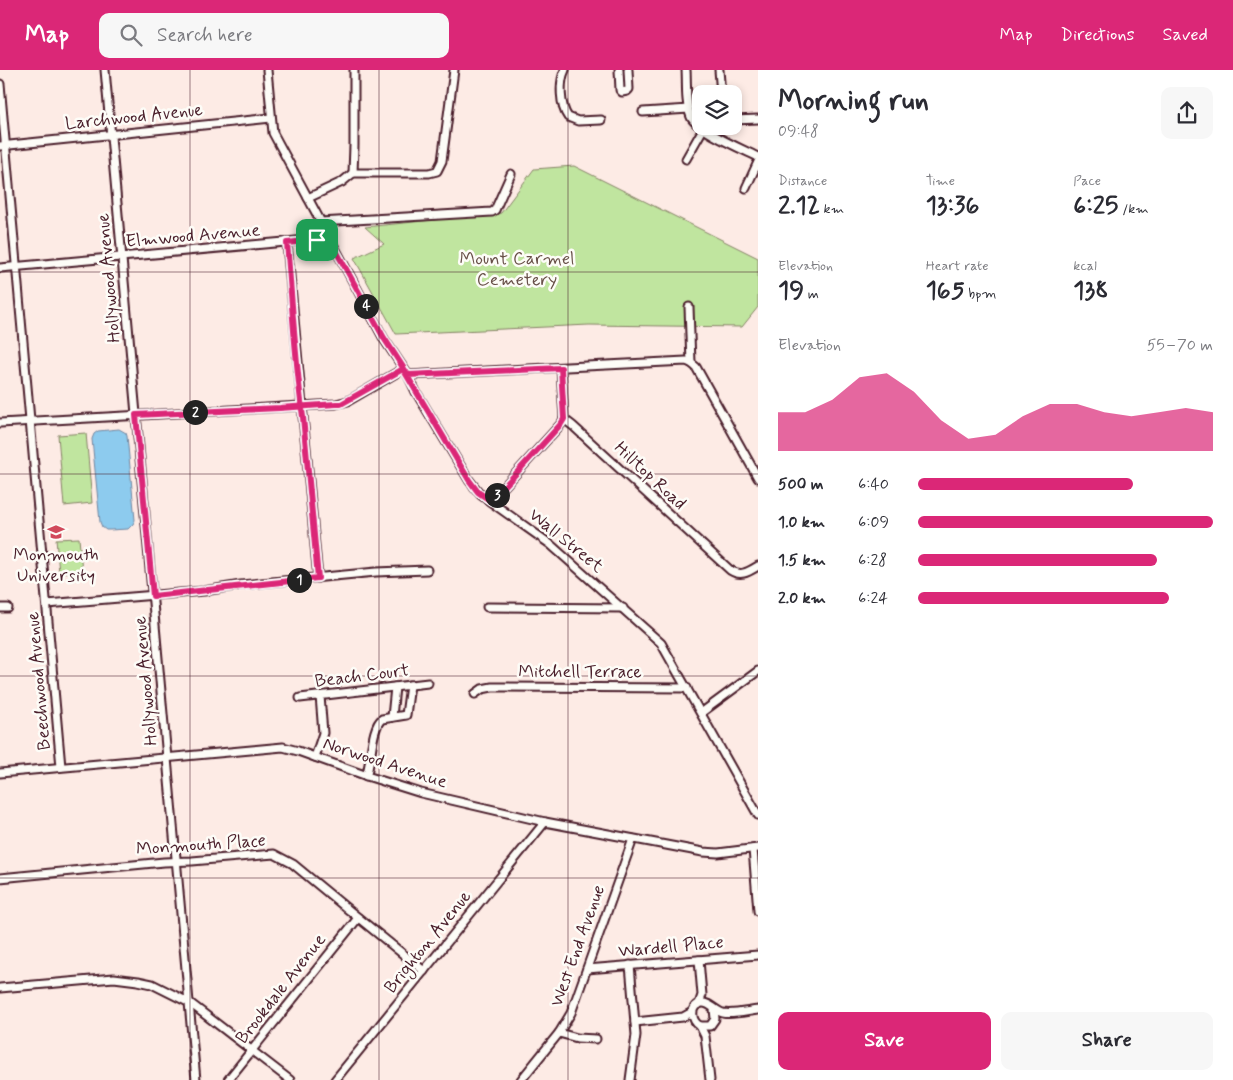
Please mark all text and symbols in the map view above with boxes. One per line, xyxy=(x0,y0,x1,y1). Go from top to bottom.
search box xyxy=(99,13,449,58)
text: Map xyxy=(25,20,69,51)
icon: search xyxy=(117,21,145,49)
text: Search here xyxy=(157,23,253,48)
text: Map xyxy=(1000,23,1033,47)
text: Directions xyxy=(1061,23,1135,47)
text: Saved xyxy=(1163,23,1208,47)
text: Morning run xyxy=(778,83,929,120)
map controls xyxy=(692,85,742,135)
button: layers xyxy=(692,85,742,135)
button: share xyxy=(1161,87,1213,139)
street label: Larchwood Avenue xyxy=(64,98,204,136)
text: 09:48 xyxy=(778,121,819,142)
text: Distance xyxy=(778,172,827,190)
text: Time xyxy=(926,172,955,190)
text: Pace xyxy=(1073,172,1101,190)
text: 2.12 xyxy=(778,190,820,223)
text: 13:36 xyxy=(926,190,979,223)
text: 6:25 xyxy=(1073,190,1118,223)
text: km xyxy=(820,200,844,218)
text: /km xyxy=(1118,200,1149,218)
street label: Hollywood Avenue xyxy=(91,212,127,344)
street label: Elmwood Avenue xyxy=(125,218,261,254)
pin xyxy=(296,219,338,261)
icon: arrive xyxy=(303,226,331,254)
park label: Mount Carmel Cemetery xyxy=(459,247,575,292)
text: Elevation xyxy=(778,257,833,275)
text: Heart rate xyxy=(926,257,989,275)
text: kcal xyxy=(1073,257,1097,275)
text: 19 xyxy=(778,275,804,308)
text: 165 xyxy=(926,275,965,308)
text: 138 xyxy=(1073,275,1109,308)
text: m xyxy=(804,285,819,303)
text: bpm xyxy=(965,285,997,303)
pin: 4 xyxy=(354,294,378,318)
text: 4 xyxy=(362,297,371,315)
text: Elevation xyxy=(778,335,841,356)
text: 55–70 m xyxy=(1147,335,1213,356)
pin: 2 xyxy=(182,400,208,424)
text: 2 xyxy=(192,403,199,421)
street label: Hilltop Road xyxy=(609,436,691,516)
text: 500 m xyxy=(778,474,823,495)
text: 6:40 xyxy=(858,474,889,495)
pin: 3 xyxy=(484,482,510,508)
text: 3 xyxy=(494,486,501,504)
street label: Wall Street xyxy=(523,503,609,579)
text: 1.0 km xyxy=(778,512,825,533)
text: 6:09 xyxy=(858,512,889,533)
school or university icon: Monmouth University xyxy=(46,522,66,542)
place label: Monmouth University xyxy=(13,543,99,588)
text: 1.5 km xyxy=(778,550,826,571)
text: 6:28 xyxy=(858,550,887,571)
pin: 1 xyxy=(286,568,312,592)
text: 1 xyxy=(296,571,303,589)
text: 2.0 km xyxy=(778,588,826,609)
text: 6:24 xyxy=(858,588,888,609)
street label: Beechwood Avenue xyxy=(21,611,57,751)
street label: Hollywood Avenue xyxy=(128,615,164,747)
street label: Beach Court xyxy=(313,658,411,694)
street label: Mitchell Terrace xyxy=(518,660,642,684)
street label: Norwood Avenue xyxy=(320,732,450,794)
street label: Monmouth Place xyxy=(135,828,267,862)
street label: West End Avenue xyxy=(545,882,611,1010)
street label: Brighton Avenue xyxy=(379,885,478,999)
street label: Brookdale Avenue xyxy=(230,929,332,1049)
street label: Wardell Place xyxy=(617,930,725,964)
button: Save xyxy=(778,1012,991,1070)
button: Share xyxy=(1001,1012,1213,1070)

